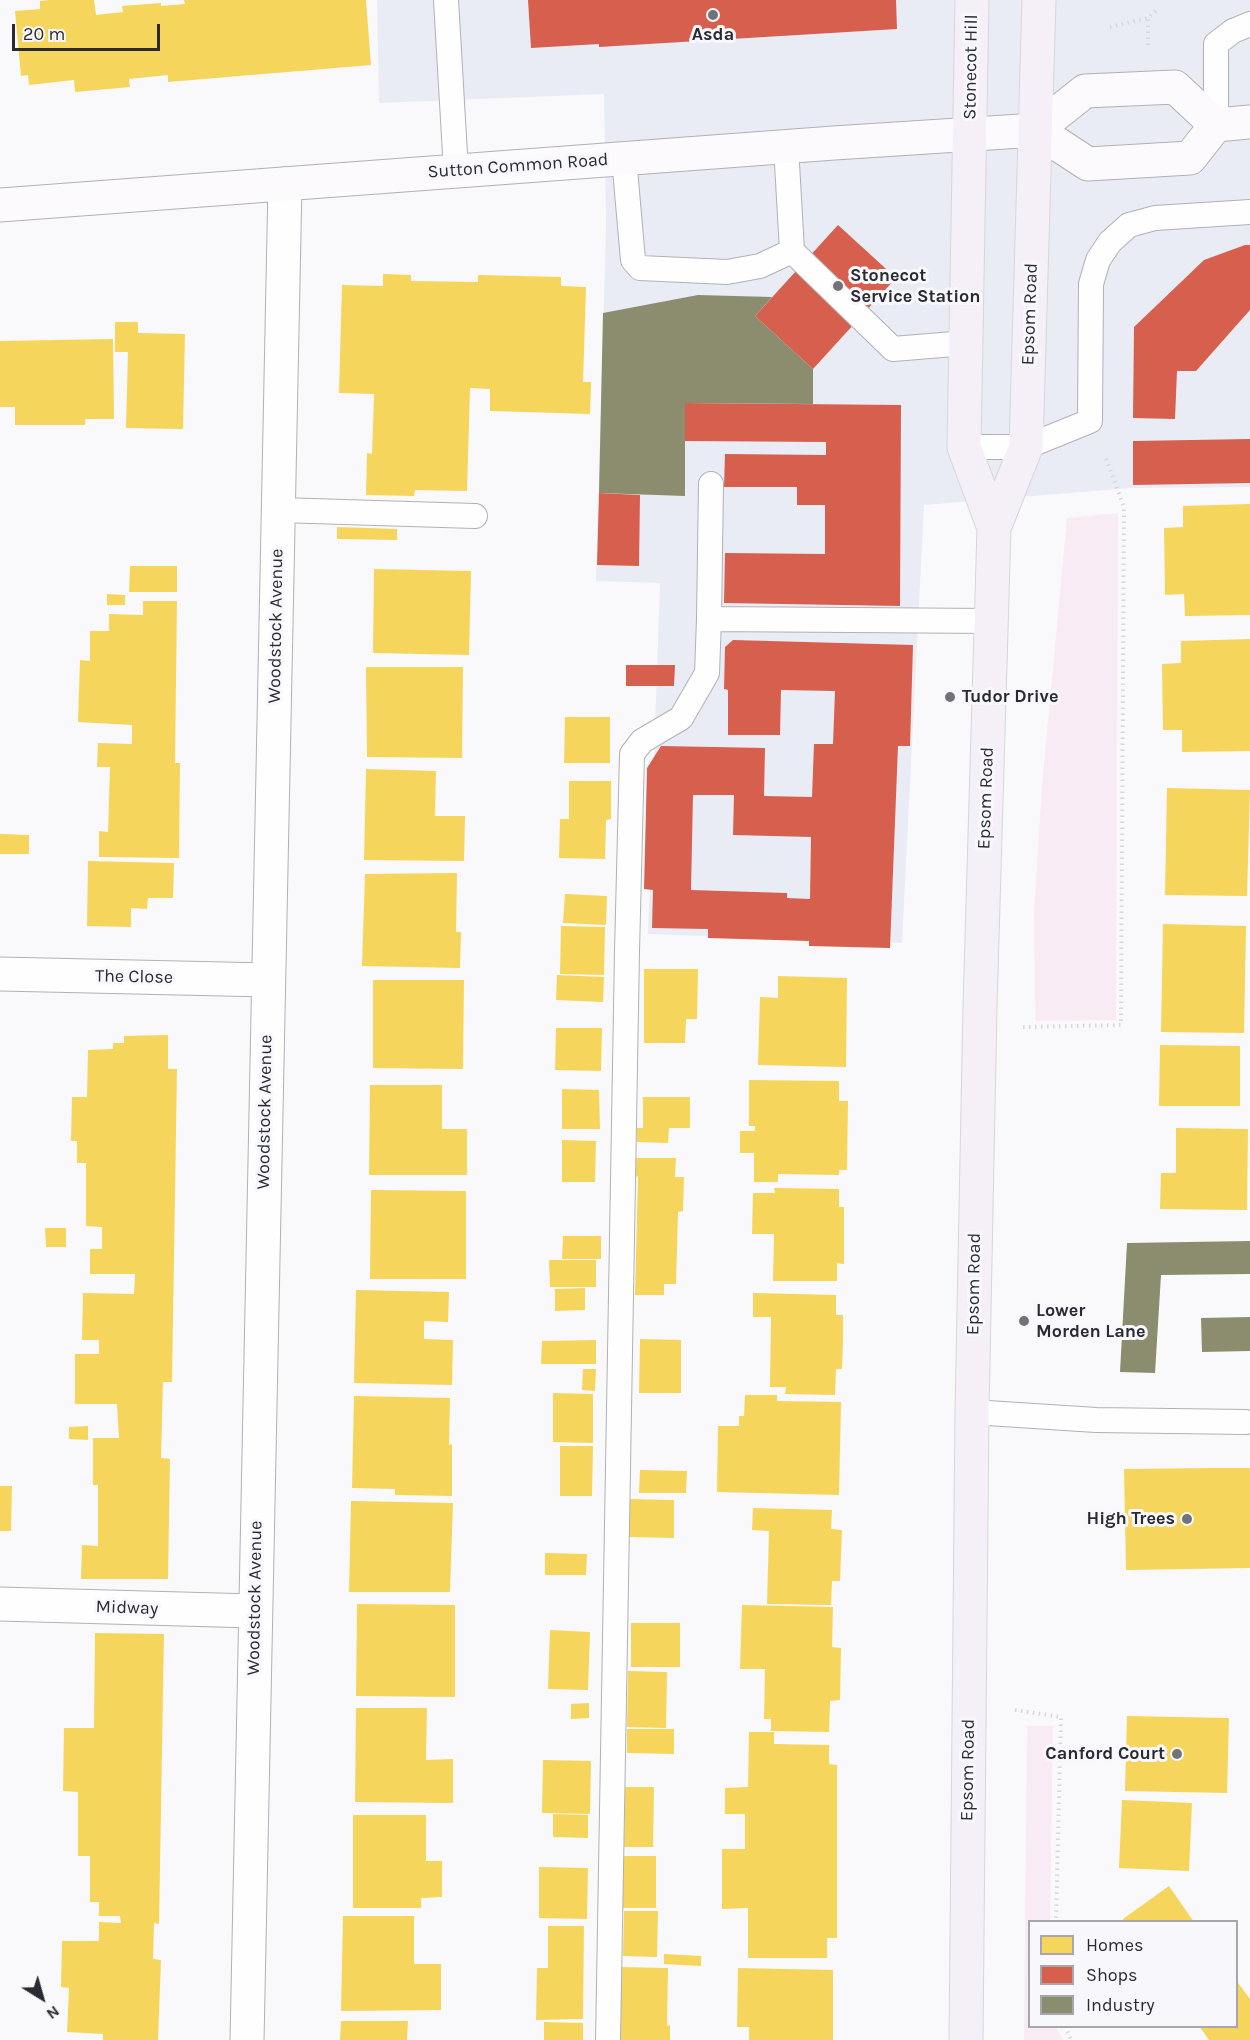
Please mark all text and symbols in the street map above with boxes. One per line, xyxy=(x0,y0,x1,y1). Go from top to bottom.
marker: Asda xyxy=(706,8,720,22)
scale bar xyxy=(15,12,164,50)
street label: Stonecot Hill xyxy=(959,14,983,120)
text: 20 m xyxy=(23,23,65,45)
place label: Asda xyxy=(692,24,734,46)
street label: Sutton Common Road xyxy=(427,149,609,183)
street label: Epsom Road xyxy=(1017,262,1043,366)
place label: Stonecot Service Station xyxy=(850,265,980,308)
marker: Stonecot Service Station xyxy=(831,279,845,293)
street label: Woodstock Avenue xyxy=(264,548,288,704)
place label: Tudor Drive xyxy=(962,686,1058,708)
marker: Tudor Drive xyxy=(943,690,957,704)
street label: Epsom Road xyxy=(973,746,999,850)
street label: The Close xyxy=(95,966,173,988)
street label: Woodstock Avenue xyxy=(253,1034,277,1190)
street label: Epsom Road xyxy=(962,1233,986,1335)
place label: Lower Morden Lane xyxy=(1036,1300,1146,1342)
marker: Lower Morden Lane xyxy=(1017,1314,1031,1328)
place label: High Trees xyxy=(1086,1508,1175,1530)
marker: High Trees xyxy=(1180,1512,1194,1526)
street label: Woodstock Avenue xyxy=(243,1520,267,1676)
street label: Midway xyxy=(95,1596,159,1620)
street label: Epsom Road xyxy=(956,1719,980,1821)
place label: Canford Court xyxy=(1045,1743,1165,1765)
marker: Canford Court xyxy=(1170,1747,1184,1761)
legend xyxy=(1028,1920,1238,2028)
text: Homes xyxy=(1086,1934,1143,1956)
text: Shops xyxy=(1086,1964,1138,1986)
north arrow xyxy=(12,1968,72,2028)
text: Industry xyxy=(1086,1994,1155,2016)
text: N xyxy=(43,2002,63,2024)

